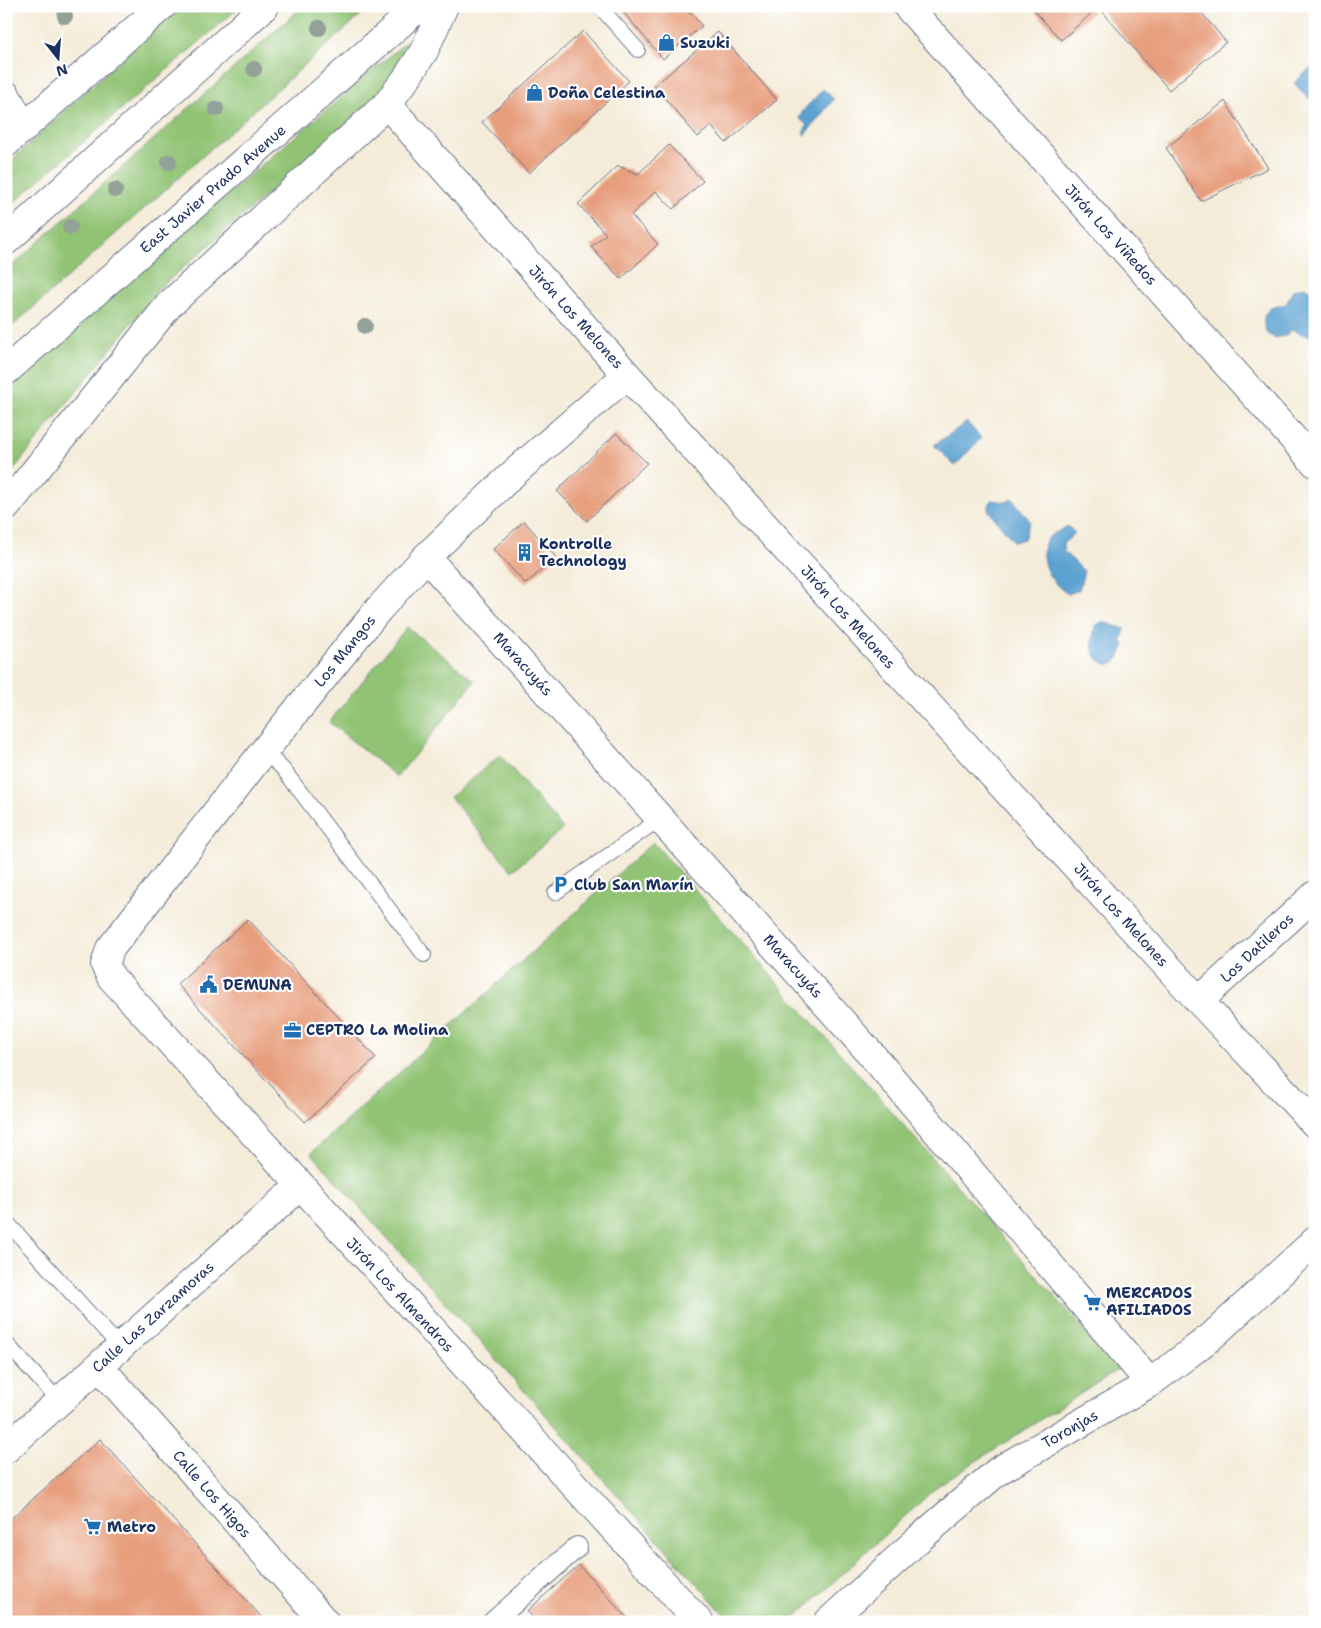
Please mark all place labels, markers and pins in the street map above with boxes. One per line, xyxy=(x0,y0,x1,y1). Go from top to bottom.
shop icon: Suzuki xyxy=(656,33,676,53)
place label: Suzuki xyxy=(680,33,730,53)
shop icon: Doña Celestina xyxy=(524,83,544,103)
place label: Doña Celestina xyxy=(548,83,666,103)
place label: Kontrolle Technology xyxy=(539,534,627,571)
building icon: Kontrolle Technology xyxy=(515,543,535,563)
parking icon: Club San Marín xyxy=(550,875,570,895)
place label: Club San Marín xyxy=(574,875,694,895)
public building icon: DEMUNA xyxy=(199,975,219,995)
place label: DEMUNA xyxy=(223,975,292,995)
office icon: CEPTRO La Molina xyxy=(282,1020,302,1040)
place label: CEPTRO La Molina xyxy=(306,1020,449,1040)
place label: MERCADOS AFILIADOS xyxy=(1106,1283,1192,1320)
supermarket icon: MERCADOS AFILIADOS xyxy=(1082,1292,1102,1312)
supermarket icon: Metro xyxy=(83,1517,103,1537)
place label: Metro xyxy=(107,1517,156,1537)

